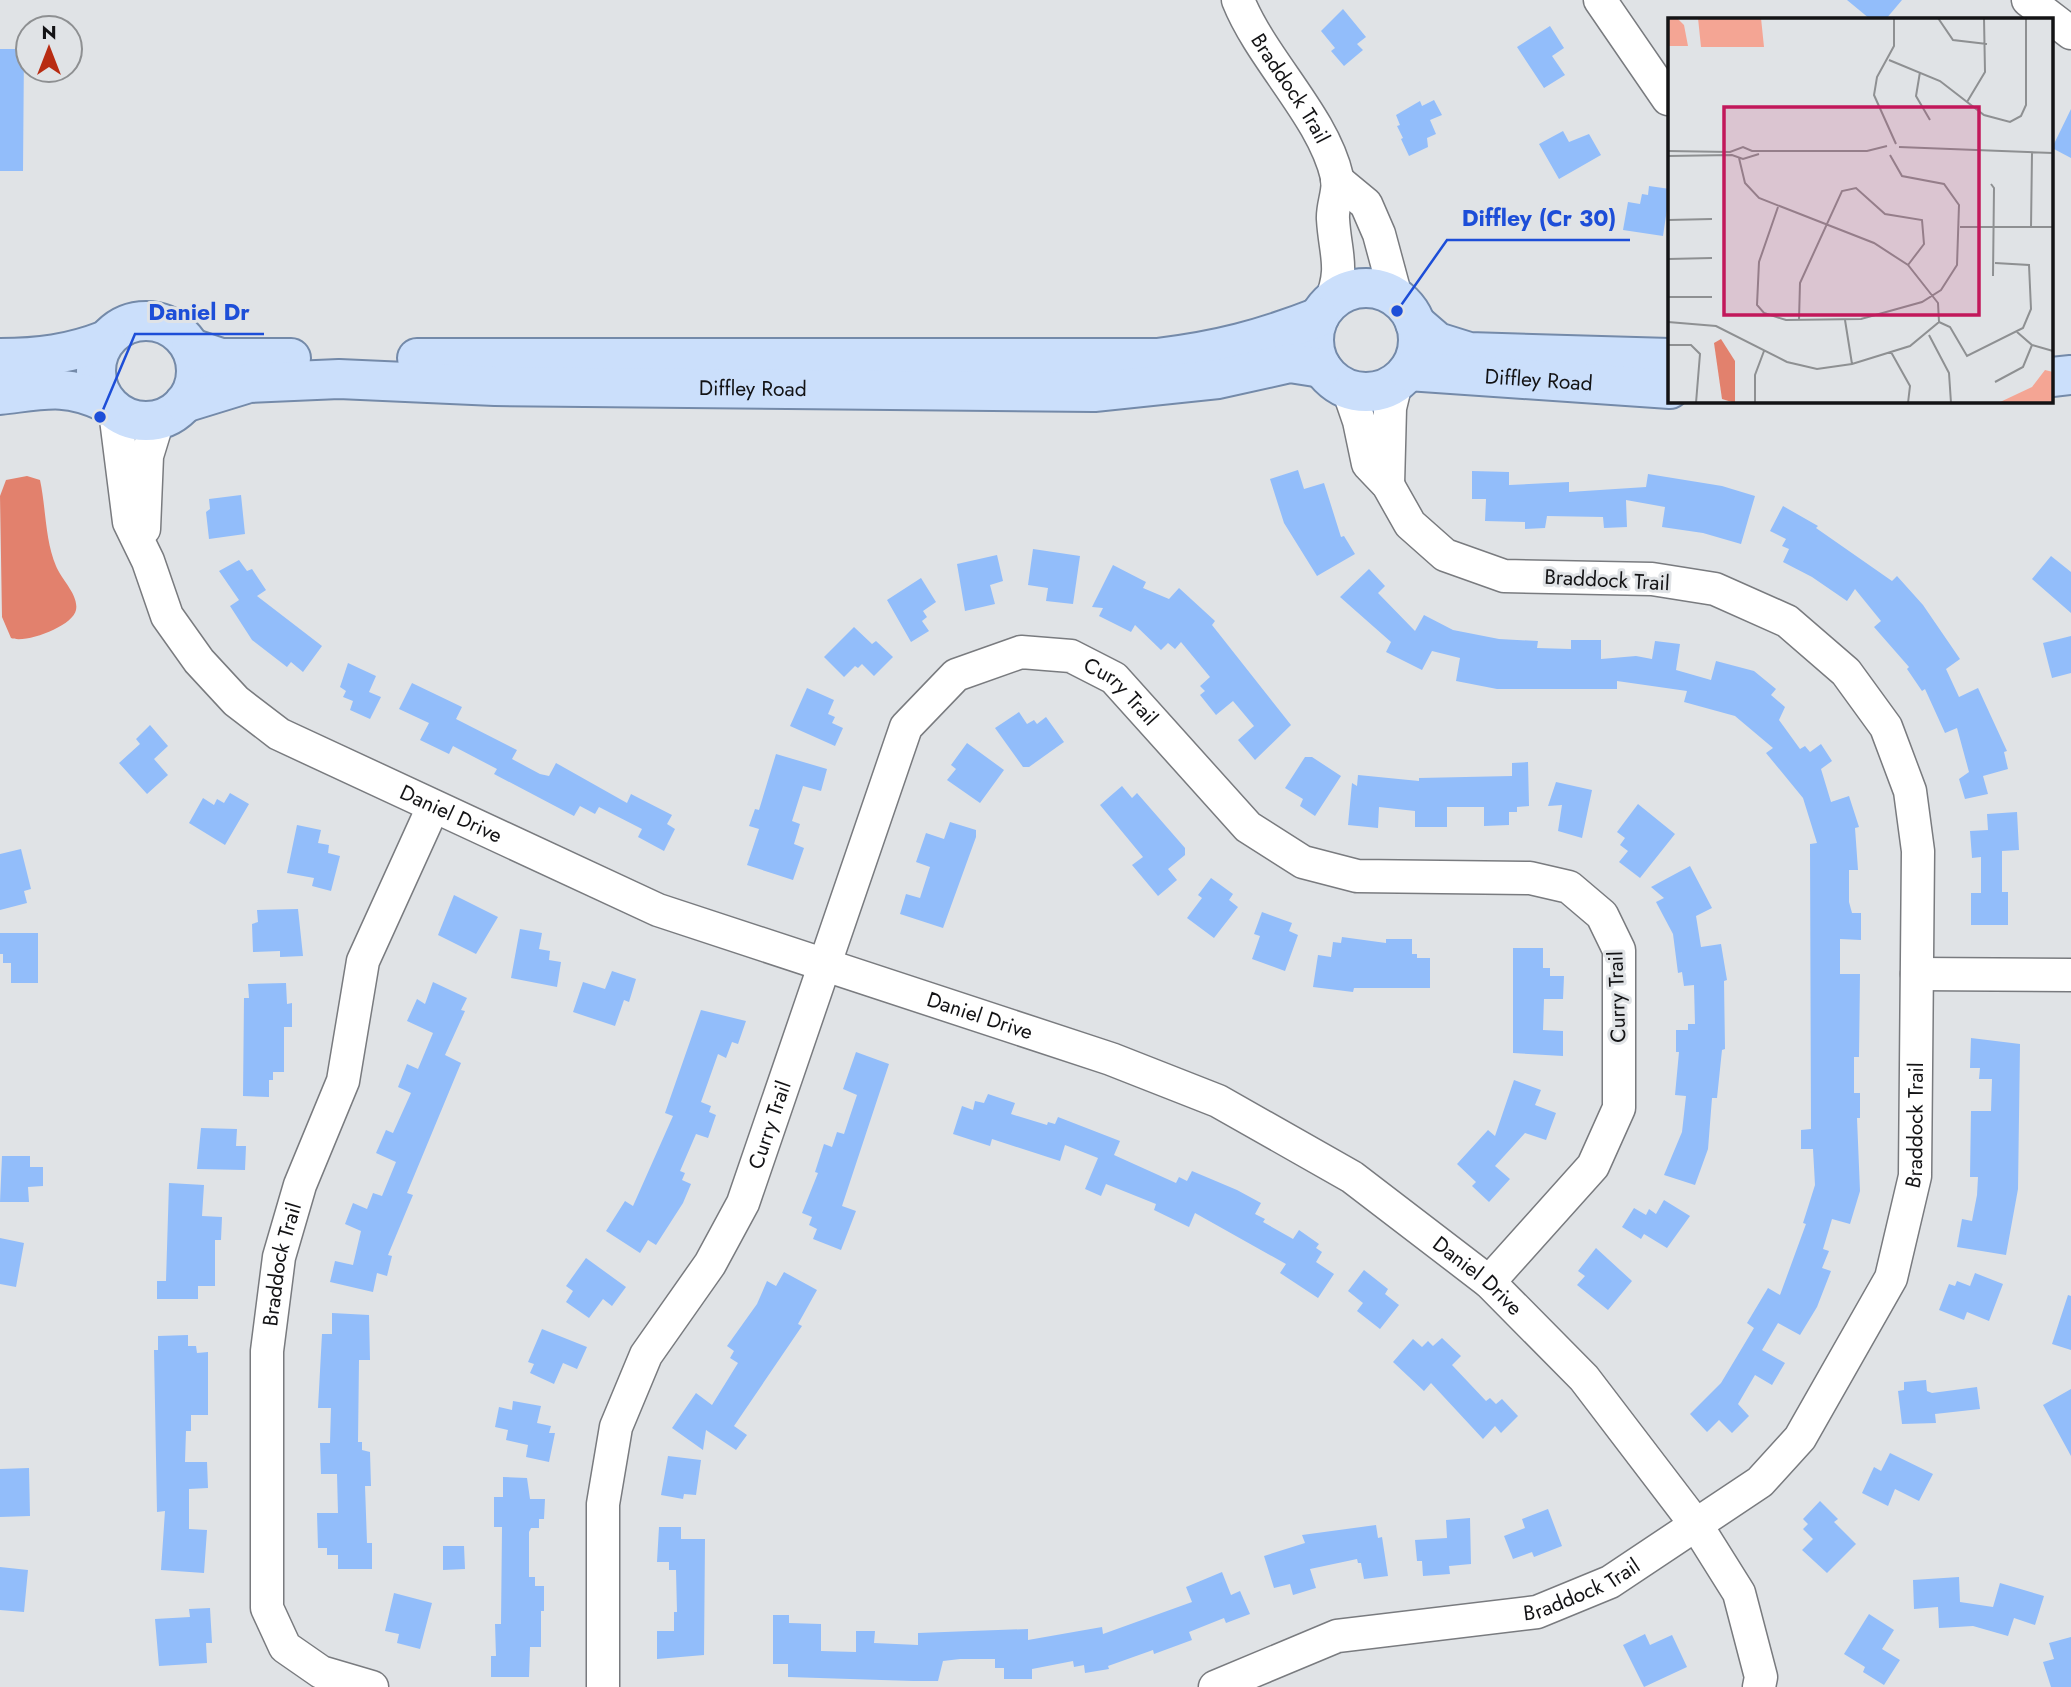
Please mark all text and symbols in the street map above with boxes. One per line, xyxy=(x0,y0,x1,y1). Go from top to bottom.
north arrow xyxy=(14,14,84,84)
inset map xyxy=(1668,18,2054,402)
text: N xyxy=(41,19,57,46)
street label: Braddock Trail xyxy=(1243,28,1337,148)
callout: Diffley (Cr 30) xyxy=(1447,196,1630,240)
text: Diffley (Cr 30) xyxy=(1462,201,1616,235)
callout: Daniel Dr xyxy=(135,290,264,334)
text: Daniel Dr xyxy=(148,295,250,329)
street label: Diffley Road xyxy=(1484,361,1594,399)
street label: Diffley Road xyxy=(699,373,807,404)
street label: Braddock Trail xyxy=(1543,562,1671,598)
street label: Curry Trail xyxy=(1078,650,1165,732)
street label: Daniel Drive xyxy=(395,777,507,851)
street label: Curry Trail xyxy=(1600,951,1634,1043)
street label: Daniel Drive xyxy=(923,984,1037,1047)
street label: Braddock Trail xyxy=(1898,1062,1931,1191)
street label: Curry Trail xyxy=(741,1077,799,1173)
street label: Braddock Trail xyxy=(255,1199,309,1328)
street label: Daniel Drive xyxy=(1426,1229,1529,1323)
street label: Braddock Trail xyxy=(1522,1551,1646,1629)

